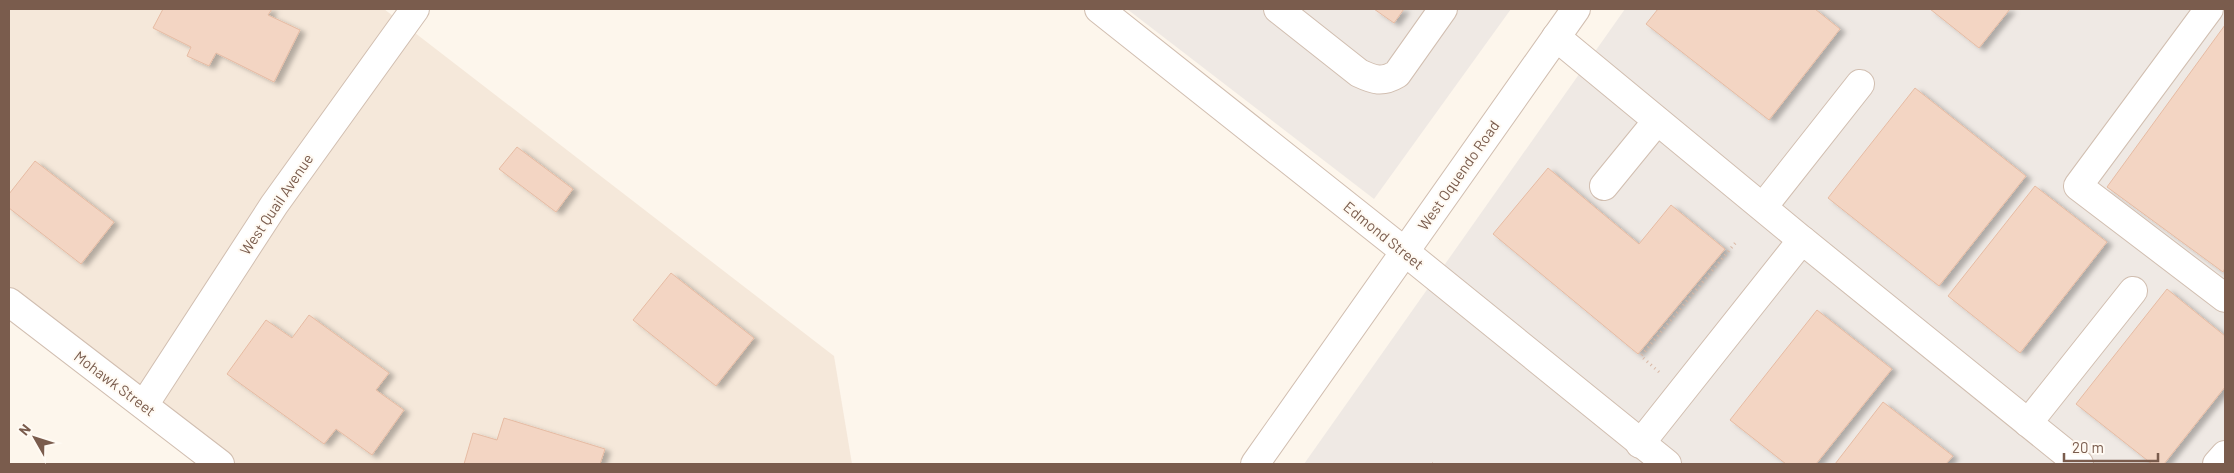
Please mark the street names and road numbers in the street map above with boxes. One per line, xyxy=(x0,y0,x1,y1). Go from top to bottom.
street label: West Oquendo Road xyxy=(1413,117,1503,233)
street label: West Quail Avenue xyxy=(235,150,317,258)
street label: Edmond Street xyxy=(1340,197,1428,273)
street label: Mohawk Street xyxy=(71,347,159,419)

